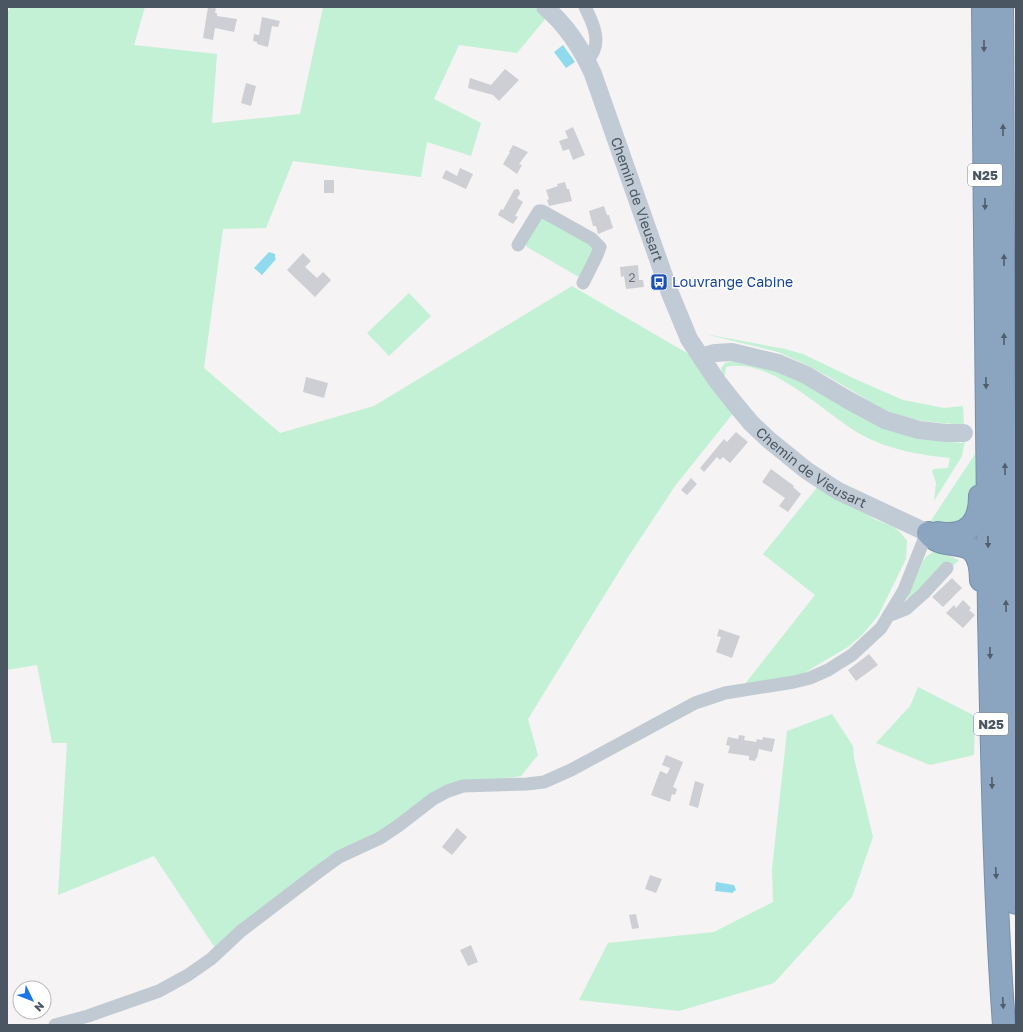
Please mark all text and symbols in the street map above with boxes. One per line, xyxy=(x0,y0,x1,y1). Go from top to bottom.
one-way arrow xyxy=(981,40,987,53)
one-way arrow xyxy=(1000,123,1006,136)
street label: Chemin de Vieusart xyxy=(608,135,667,264)
road number: N25 xyxy=(968,164,1002,186)
one-way arrow xyxy=(982,198,988,211)
one-way arrow xyxy=(1001,253,1007,266)
house number: 2 xyxy=(629,270,636,285)
bus stop icon: Louvrange Cabine xyxy=(649,272,669,292)
place label: Louvrange Cabine xyxy=(672,273,793,290)
one-way arrow xyxy=(1001,332,1007,345)
one-way arrow xyxy=(983,377,989,390)
street label: Chemin de Vieusart xyxy=(753,423,869,511)
one-way arrow xyxy=(1002,462,1008,475)
one-way arrow xyxy=(985,536,991,549)
one-way arrow xyxy=(1003,600,1010,612)
one-way arrow xyxy=(987,647,993,660)
road number: N25 xyxy=(974,713,1008,735)
one-way arrow xyxy=(989,777,996,789)
one-way arrow xyxy=(993,867,999,880)
north arrow xyxy=(12,980,52,1020)
one-way arrow xyxy=(999,997,1006,1009)
text: N xyxy=(32,1000,47,1015)

